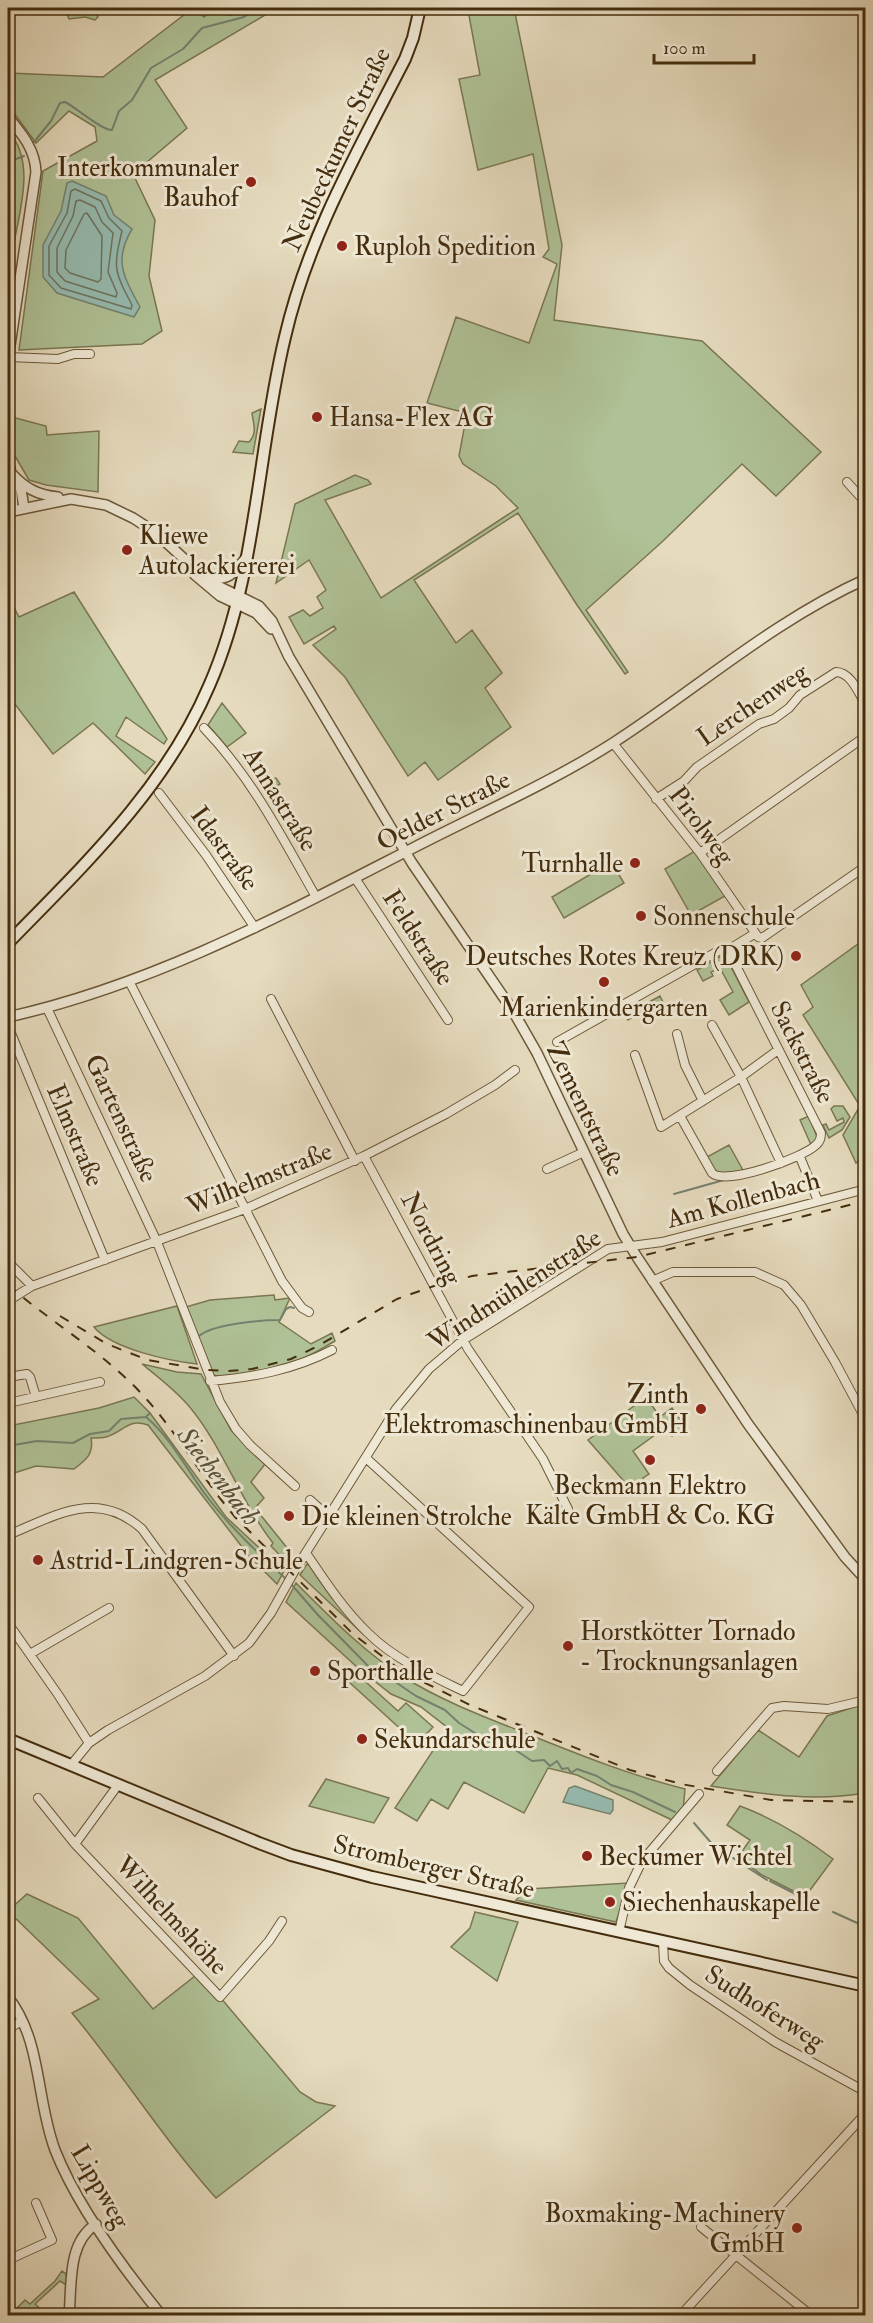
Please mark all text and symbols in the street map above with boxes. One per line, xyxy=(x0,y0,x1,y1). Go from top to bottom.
scale bar xyxy=(654,27,754,65)
text: 100 m xyxy=(663,37,706,60)
street label: Neubeckumer Straße xyxy=(276,42,398,256)
place label: Interkommunaler Bauhof xyxy=(57,152,243,214)
marker: Interkommunaler Bauhof xyxy=(244,175,258,189)
place label: Ruploh Spedition xyxy=(354,231,536,264)
marker: Ruploh Spedition xyxy=(335,239,349,253)
place label: Hansa-Flex AG xyxy=(329,402,494,434)
marker: Hansa-Flex AG xyxy=(310,410,324,424)
place label: Kliewe Autolackiererei xyxy=(138,520,295,582)
marker: Kliewe Autolackiererei xyxy=(120,543,134,557)
street label: Lerchenweg xyxy=(691,655,815,754)
street label: Annastraße xyxy=(235,741,325,858)
street label: Oelder Straße xyxy=(371,764,516,858)
street label: Pirolweg xyxy=(661,780,742,872)
street label: Idastraße xyxy=(183,800,266,897)
place label: Turnhalle xyxy=(521,848,623,880)
marker: Turnhalle xyxy=(628,856,642,870)
street label: Feldstraße xyxy=(375,883,461,992)
place label: Sonnenschule xyxy=(653,901,795,933)
marker: Sonnenschule xyxy=(634,909,648,923)
place label: Deutsches Rotes Kreuz (DRK) xyxy=(465,941,784,973)
marker: Deutsches Rotes Kreuz (DRK) xyxy=(789,949,803,963)
marker: Marienkindergarten xyxy=(597,975,611,989)
place label: Marienkindergarten xyxy=(500,992,708,1024)
street label: Sackstraße xyxy=(763,996,842,1109)
street label: Zementstraße xyxy=(539,1037,631,1182)
street label: Gartenstraße xyxy=(78,1049,165,1188)
street label: Elmstraße xyxy=(39,1079,111,1192)
street label: Wilhelmstraße xyxy=(181,1135,337,1223)
street label: Am Kollenbach xyxy=(662,1164,824,1236)
street label: Nordring xyxy=(393,1187,469,1291)
street label: Windmühlenstraße xyxy=(421,1222,607,1358)
place label: Zinth Elektromaschinenbau GmbH xyxy=(384,1379,689,1441)
marker: Zinth Elektromaschinenbau GmbH xyxy=(694,1402,708,1416)
water label: Siechenbach xyxy=(169,1419,268,1533)
marker: Beckmann Elektro Kälte GmbH & Co. KG xyxy=(643,1453,657,1467)
place label: Beckmann Elektro Kälte GmbH & Co. KG xyxy=(525,1470,775,1532)
place label: Die kleinen Strolche xyxy=(301,1501,512,1533)
marker: Die kleinen Strolche xyxy=(282,1509,296,1523)
place label: Astrid-Lindgren-Schule xyxy=(49,1545,303,1577)
marker: Astrid-Lindgren-Schule xyxy=(31,1553,45,1567)
place label: Horstkötter Tornado - Trocknungsanlagen xyxy=(580,1616,798,1678)
marker: Horstkötter Tornado - Trocknungsanlagen xyxy=(561,1639,575,1653)
place label: Sporthalle xyxy=(327,1656,434,1689)
marker: Sporthalle xyxy=(308,1664,322,1678)
place label: Sekundarschule xyxy=(374,1724,535,1756)
marker: Sekundarschule xyxy=(355,1732,369,1746)
street label: Stromberger Straße xyxy=(330,1828,537,1906)
place label: Beckumer Wichtel xyxy=(599,1841,793,1873)
street label: Wilhelmshöhe xyxy=(107,1849,234,1982)
marker: Beckumer Wichtel xyxy=(580,1849,594,1863)
place label: Siechenhauskapelle xyxy=(622,1887,820,1920)
marker: Siechenhauskapelle xyxy=(603,1895,617,1909)
street label: Sudhoferweg xyxy=(699,1958,831,2058)
street label: Lippweg xyxy=(63,2139,137,2236)
place label: Boxmaking-Machinery GmbH xyxy=(545,2198,786,2260)
marker: Boxmaking-Machinery GmbH xyxy=(790,2221,804,2235)

